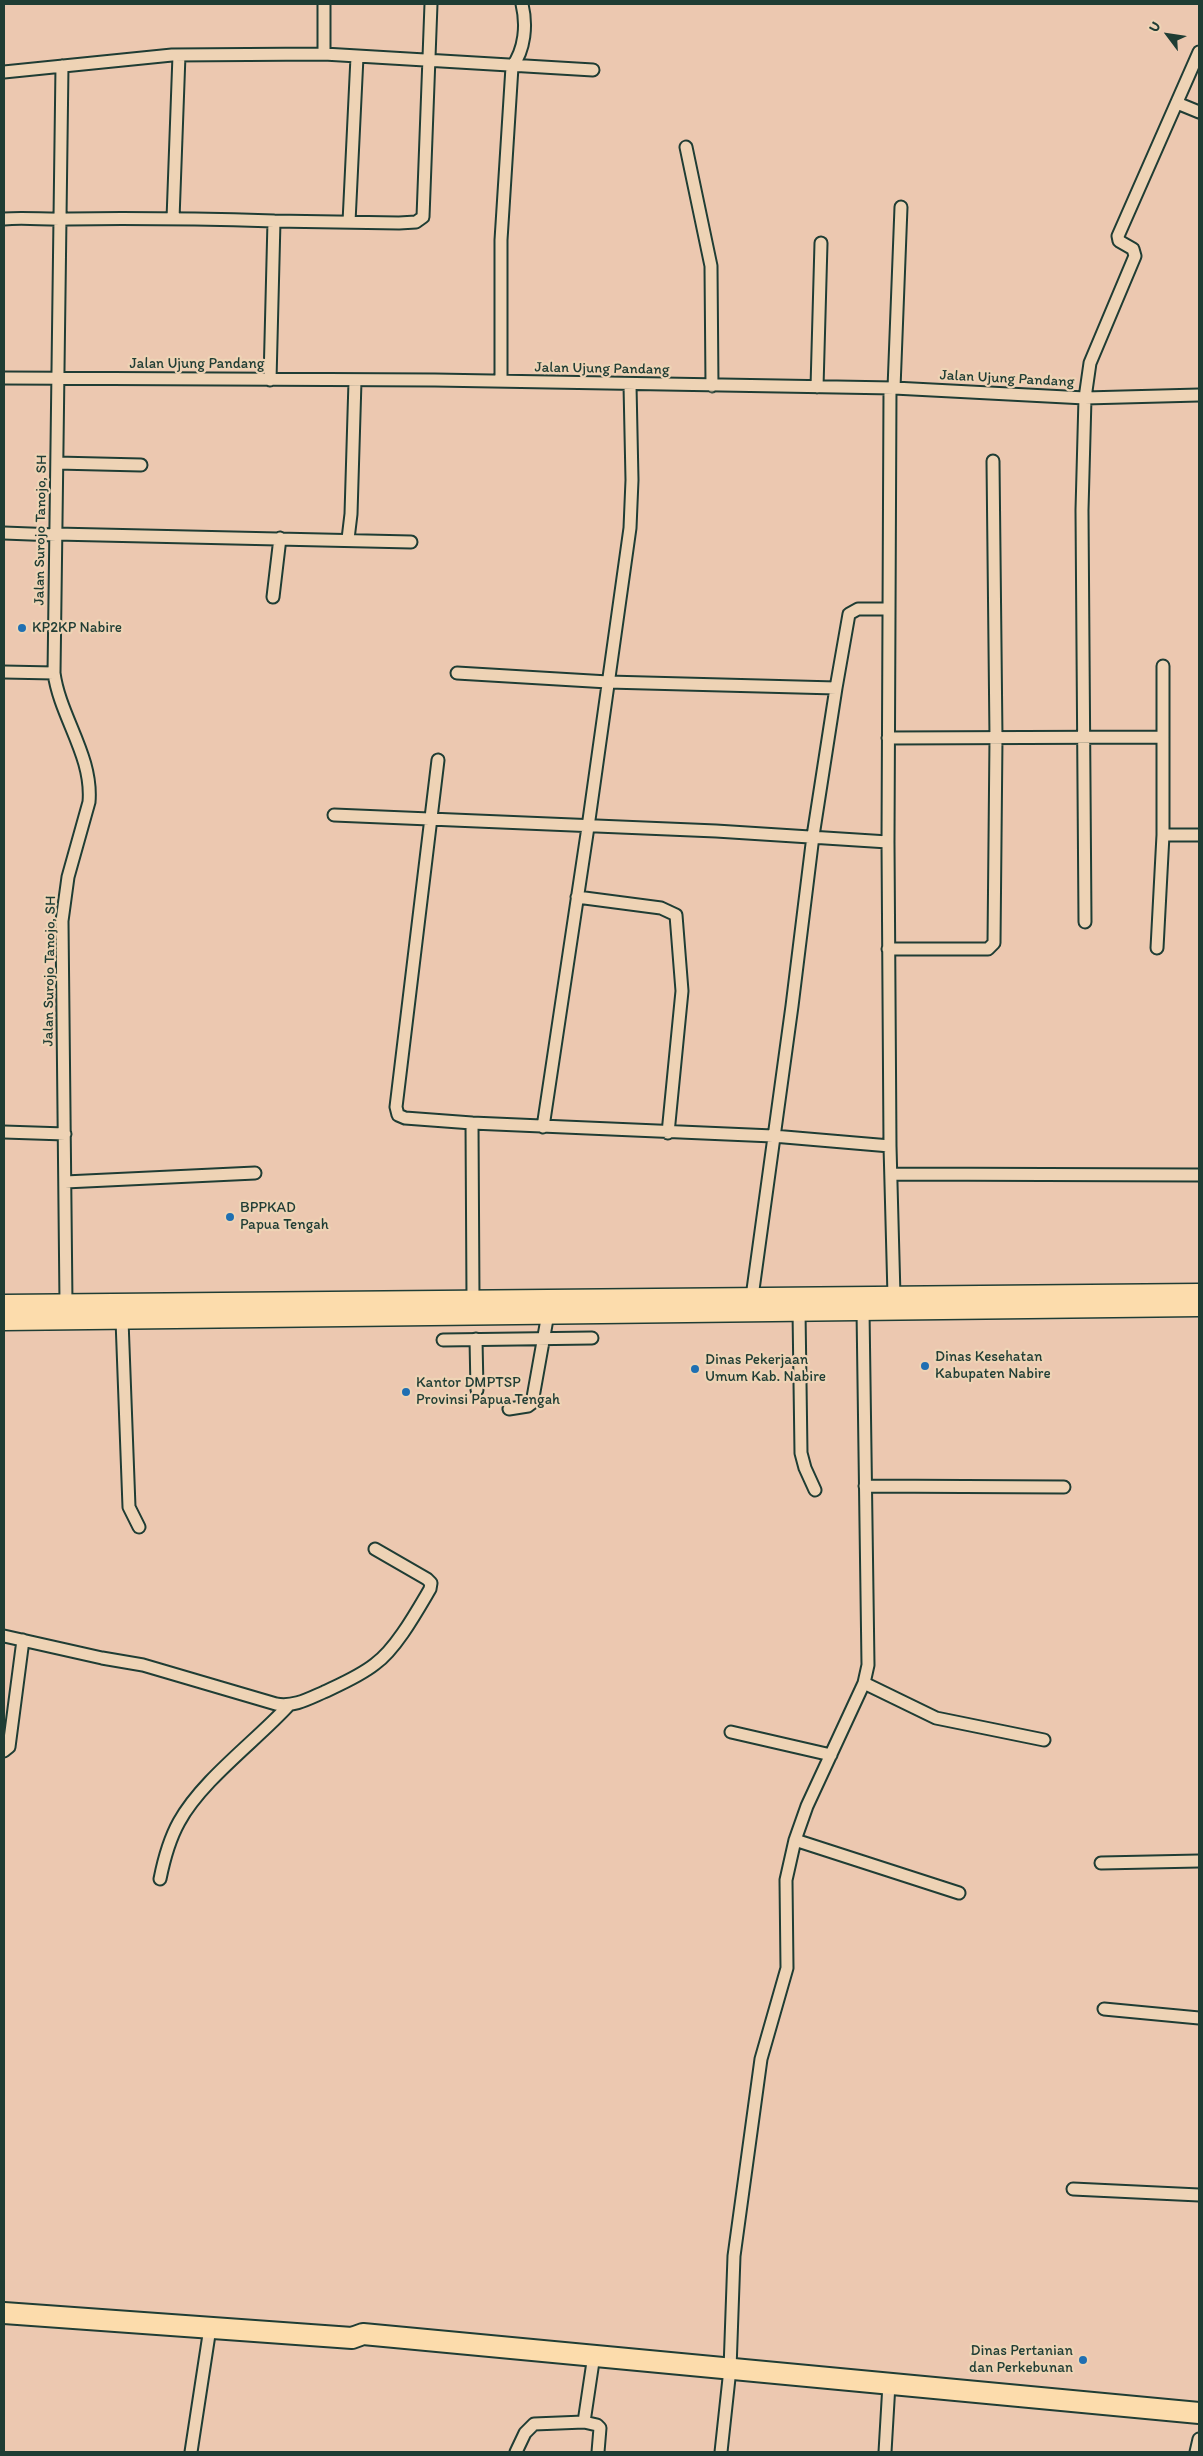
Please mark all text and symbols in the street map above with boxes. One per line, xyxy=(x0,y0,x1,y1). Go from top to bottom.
north arrow xyxy=(1143,10,1193,60)
text: U xyxy=(1145,19,1164,35)
street label: Jalan Ujung Pandang xyxy=(130,355,264,373)
street label: Jalan Ujung Pandang xyxy=(534,359,670,379)
street label: Jalan Ujung Pandang xyxy=(939,366,1075,392)
street label: Jalan Surojo Tanojo, SH xyxy=(31,454,51,606)
place label: KP2KP Nabire xyxy=(32,619,122,637)
marker: KP2KP Nabire xyxy=(16,622,28,634)
street label: Jalan Surojo Tanojo, SH xyxy=(40,895,60,1047)
place label: BPPKAD Papua Tengah xyxy=(240,1199,329,1234)
marker: BPPKAD Papua Tengah xyxy=(224,1211,236,1223)
place label: Dinas Kesehatan Kabupaten Nabire xyxy=(935,1348,1051,1383)
place label: Dinas Pekerjaan Umum Kab. Nabire xyxy=(705,1351,826,1386)
marker: Dinas Kesehatan Kabupaten Nabire xyxy=(919,1360,931,1372)
marker: Dinas Pekerjaan Umum Kab. Nabire xyxy=(689,1363,701,1375)
place label: Kantor DMPTSP Provinsi Papua Tengah xyxy=(416,1374,560,1409)
marker: Kantor DMPTSP Provinsi Papua Tengah xyxy=(400,1386,412,1398)
place label: Dinas Pertanian dan Perkebunan xyxy=(969,2342,1073,2377)
marker: Dinas Pertanian dan Perkebunan xyxy=(1077,2354,1089,2366)

